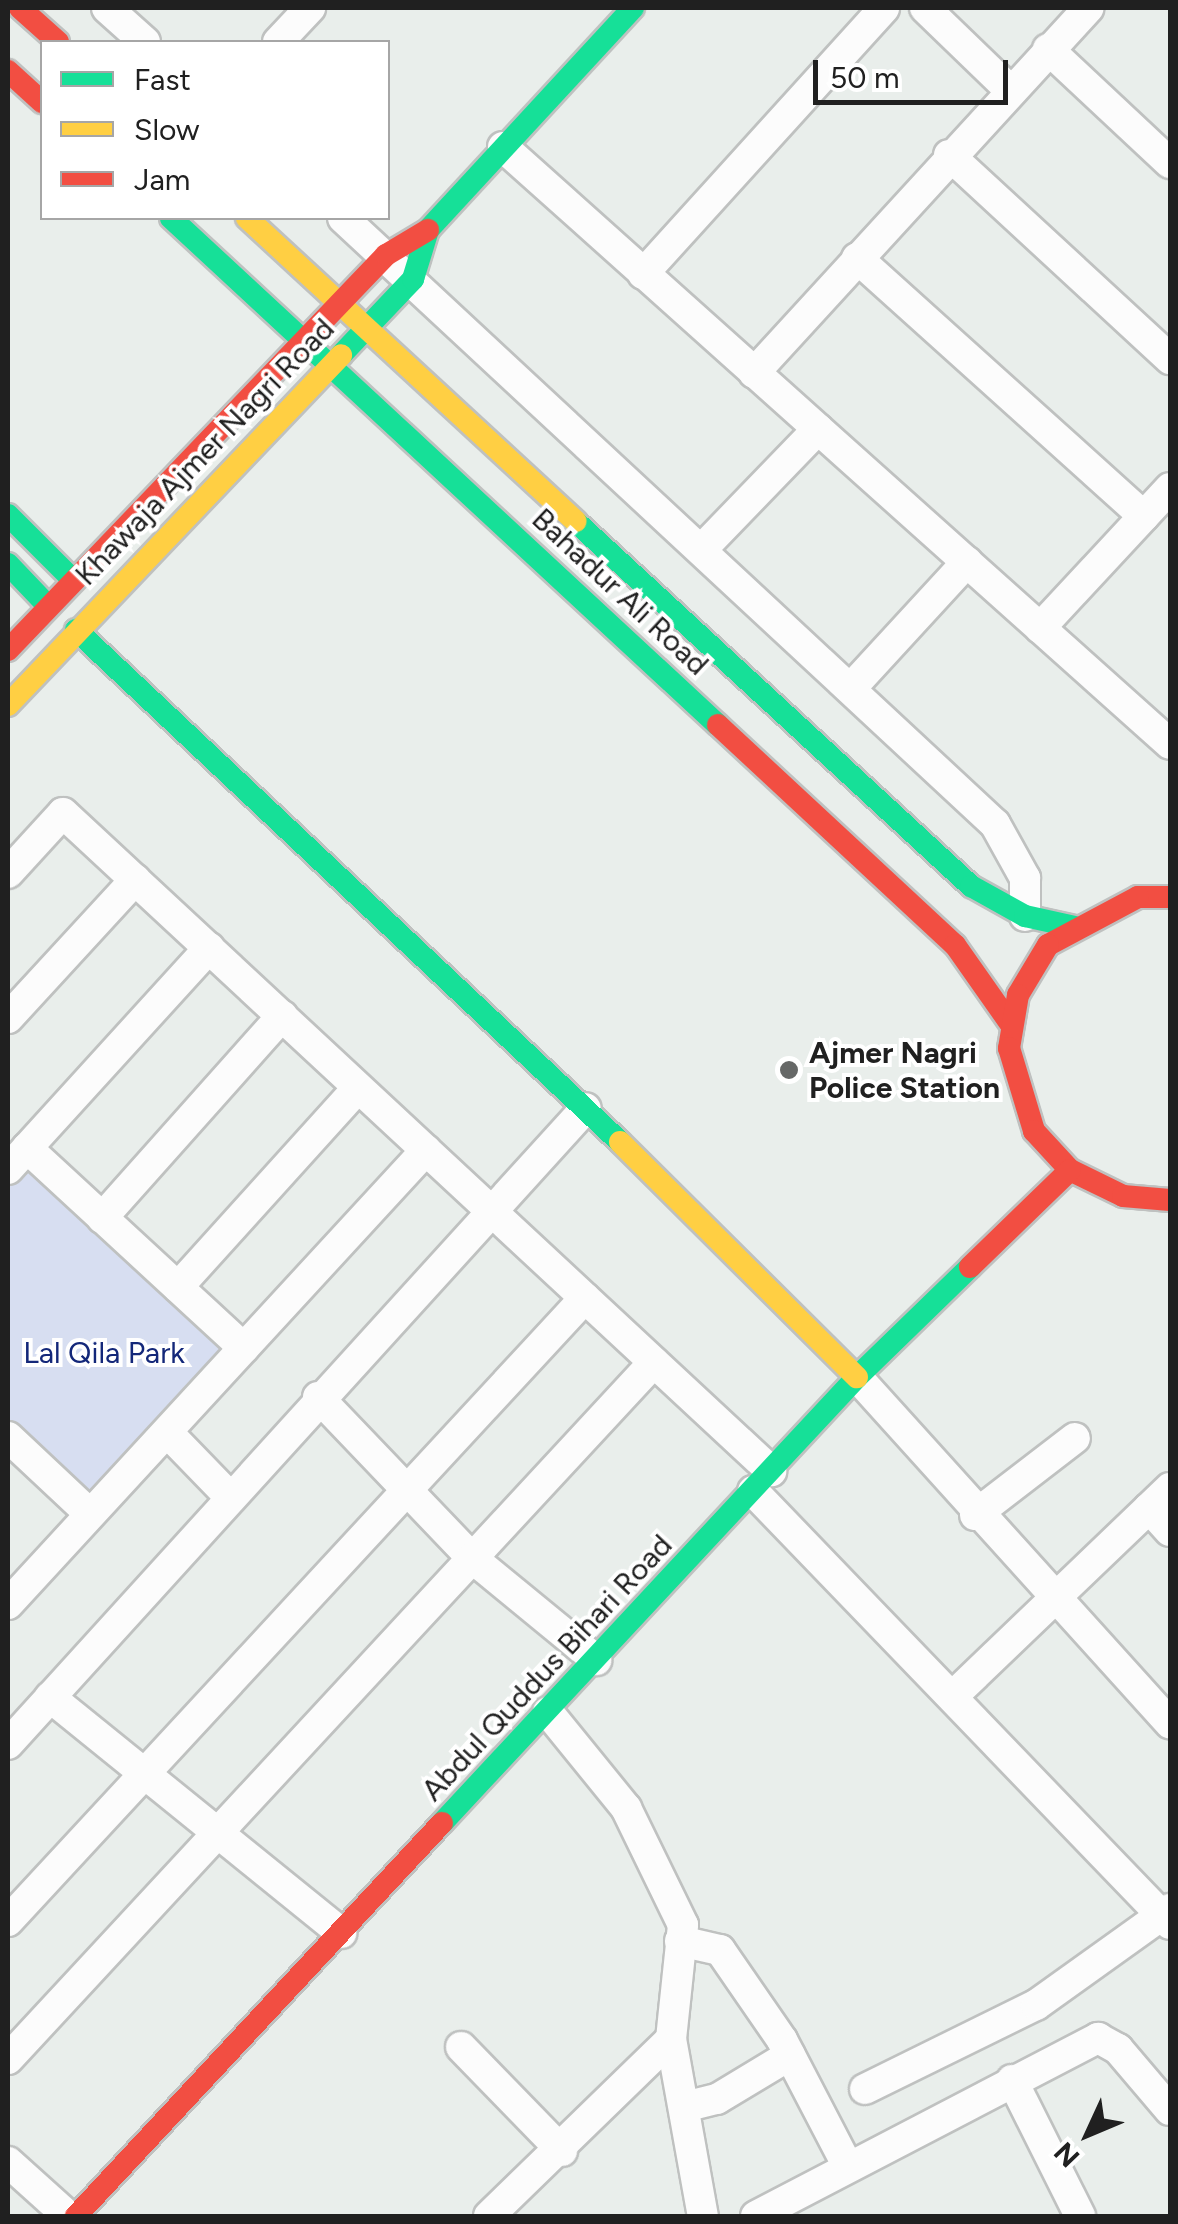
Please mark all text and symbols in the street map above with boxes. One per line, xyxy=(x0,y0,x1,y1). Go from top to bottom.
legend xyxy=(40,40,390,220)
scale bar xyxy=(818,40,1013,102)
text: 50 m xyxy=(830,59,899,96)
text: Fast xyxy=(134,61,191,98)
text: Slow xyxy=(134,111,200,148)
text: Jam xyxy=(134,161,190,198)
street label: Khawaja Ajmer Nagri Road xyxy=(68,311,342,593)
street label: Bahadur Ali Road xyxy=(524,501,716,683)
place label: Ajmer Nagri Police Station xyxy=(809,1035,1000,1106)
marker: Ajmer Nagri Police Station xyxy=(778,1059,800,1081)
park label: Lal Qila Park xyxy=(23,1335,185,1371)
street label: Abdul Quddus Bihari Road xyxy=(414,1528,680,1808)
north arrow xyxy=(1038,2084,1138,2184)
text: N xyxy=(1047,2135,1086,2174)

